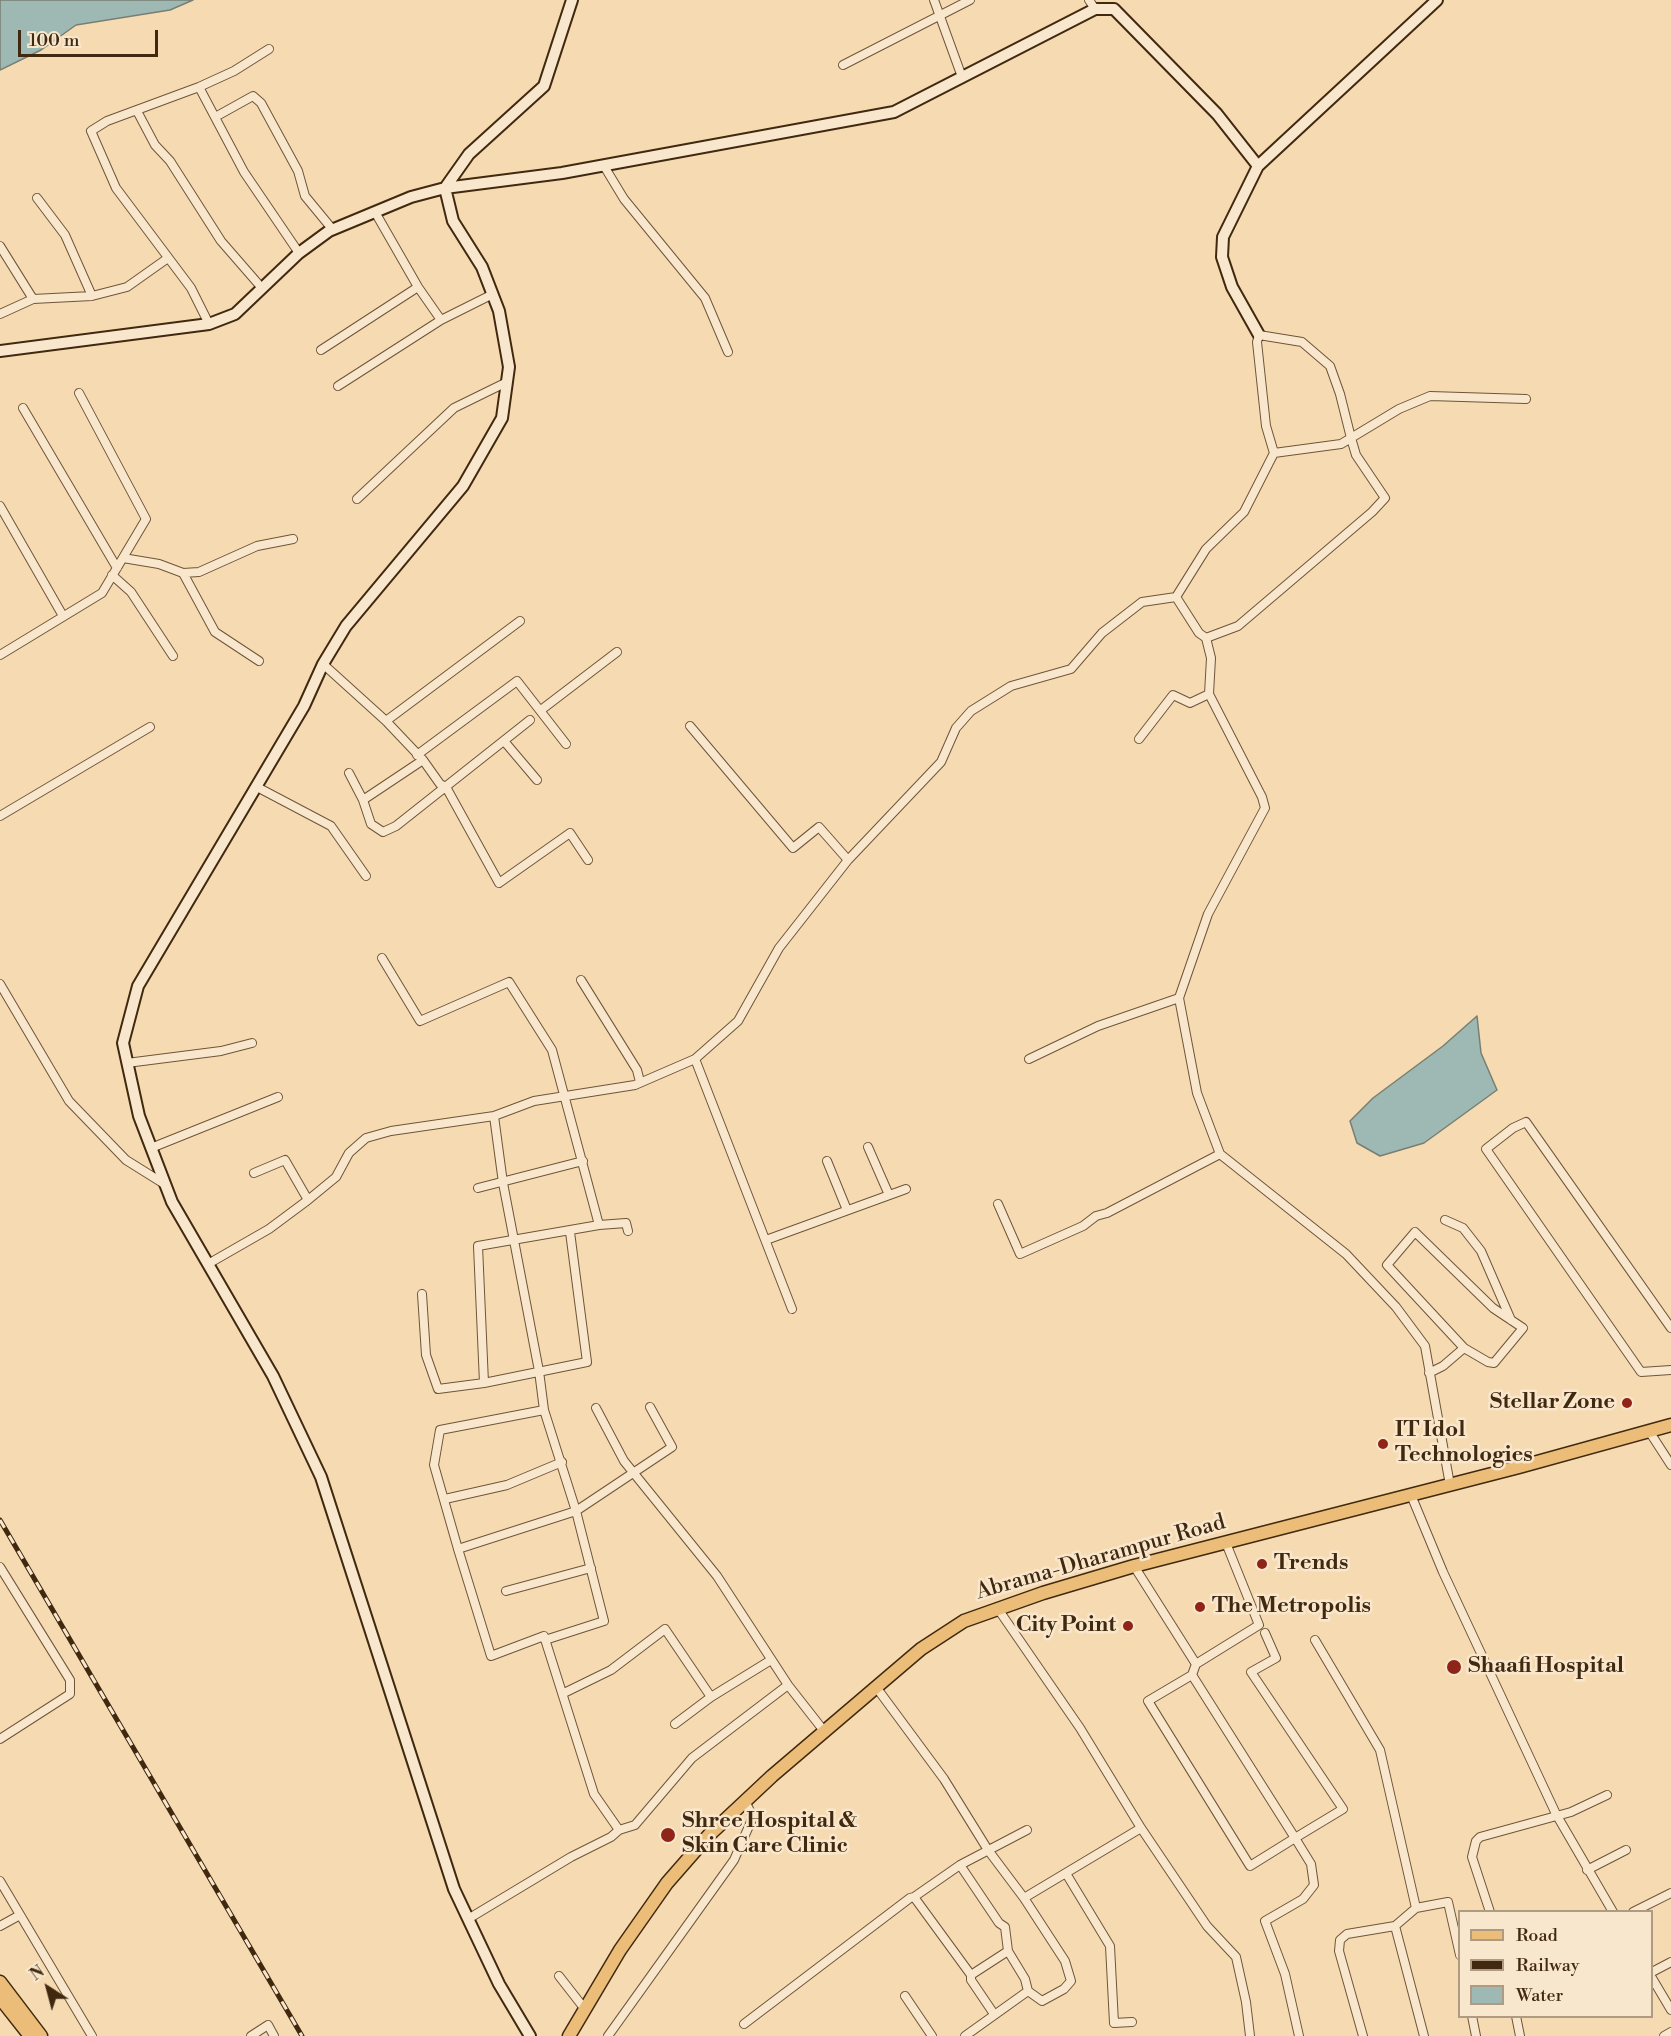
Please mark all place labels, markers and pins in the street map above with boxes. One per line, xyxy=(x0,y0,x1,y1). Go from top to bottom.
place label: Stellar Zone xyxy=(1490,1390,1615,1416)
marker: Stellar Zone xyxy=(1620,1396,1634,1410)
place label: IT Idol Technologies xyxy=(1395,1418,1533,1470)
marker: IT Idol Technologies xyxy=(1376,1437,1390,1451)
place label: Trends xyxy=(1274,1551,1348,1577)
marker: Trends xyxy=(1255,1557,1269,1571)
place label: The Metropolis xyxy=(1212,1594,1371,1620)
marker: The Metropolis xyxy=(1193,1600,1207,1614)
place label: City Point xyxy=(1016,1613,1116,1639)
marker: City Point xyxy=(1121,1619,1135,1633)
place label: Shaafi Hospital xyxy=(1468,1654,1624,1680)
marker: Shaafi Hospital xyxy=(1445,1658,1463,1676)
place label: Shree Hospital & Skin Care Clinic xyxy=(682,1809,857,1861)
marker: Shree Hospital & Skin Care Clinic xyxy=(659,1826,677,1844)

